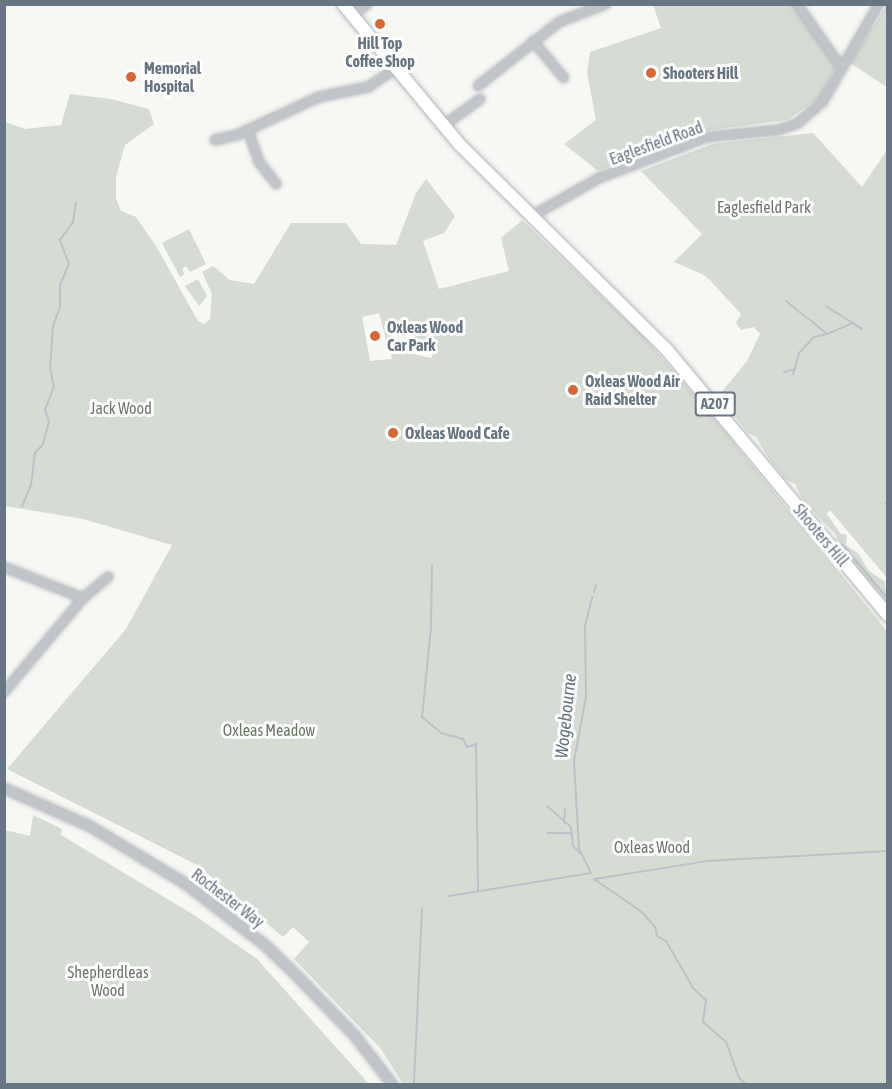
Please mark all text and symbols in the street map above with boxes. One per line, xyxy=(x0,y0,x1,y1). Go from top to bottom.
marker: Hill Top Coffee Shop xyxy=(373,17,387,31)
place label: Hill Top Coffee Shop xyxy=(345,33,415,71)
place label: Memorial Hospital xyxy=(144,58,201,96)
place label: Shooters Hill xyxy=(663,63,738,83)
marker: Shooters Hill xyxy=(644,66,658,80)
marker: Memorial Hospital xyxy=(122,68,140,86)
street label: Eaglesfield Road xyxy=(607,117,705,169)
park label: Eaglesfield Park xyxy=(717,197,811,217)
place label: Oxleas Wood Car Park xyxy=(387,317,463,355)
marker: Oxleas Wood Car Park xyxy=(368,329,382,343)
place label: Oxleas Wood Air Raid Shelter xyxy=(585,371,680,409)
marker: Oxleas Wood Air Raid Shelter xyxy=(566,383,580,397)
road number: A207 xyxy=(694,392,736,416)
park label: Jack Wood xyxy=(90,398,152,418)
place label: Oxleas Wood Cafe xyxy=(405,423,510,443)
marker: Oxleas Wood Cafe xyxy=(386,426,400,440)
street label: Shooters Hill xyxy=(789,500,853,570)
water label: Wogebourne xyxy=(551,673,581,759)
park label: Oxleas Meadow xyxy=(223,720,315,740)
park label: Oxleas Wood xyxy=(614,837,690,857)
street label: Rochester Way xyxy=(188,864,268,932)
park label: Shepherdleas Wood xyxy=(67,962,149,1000)

